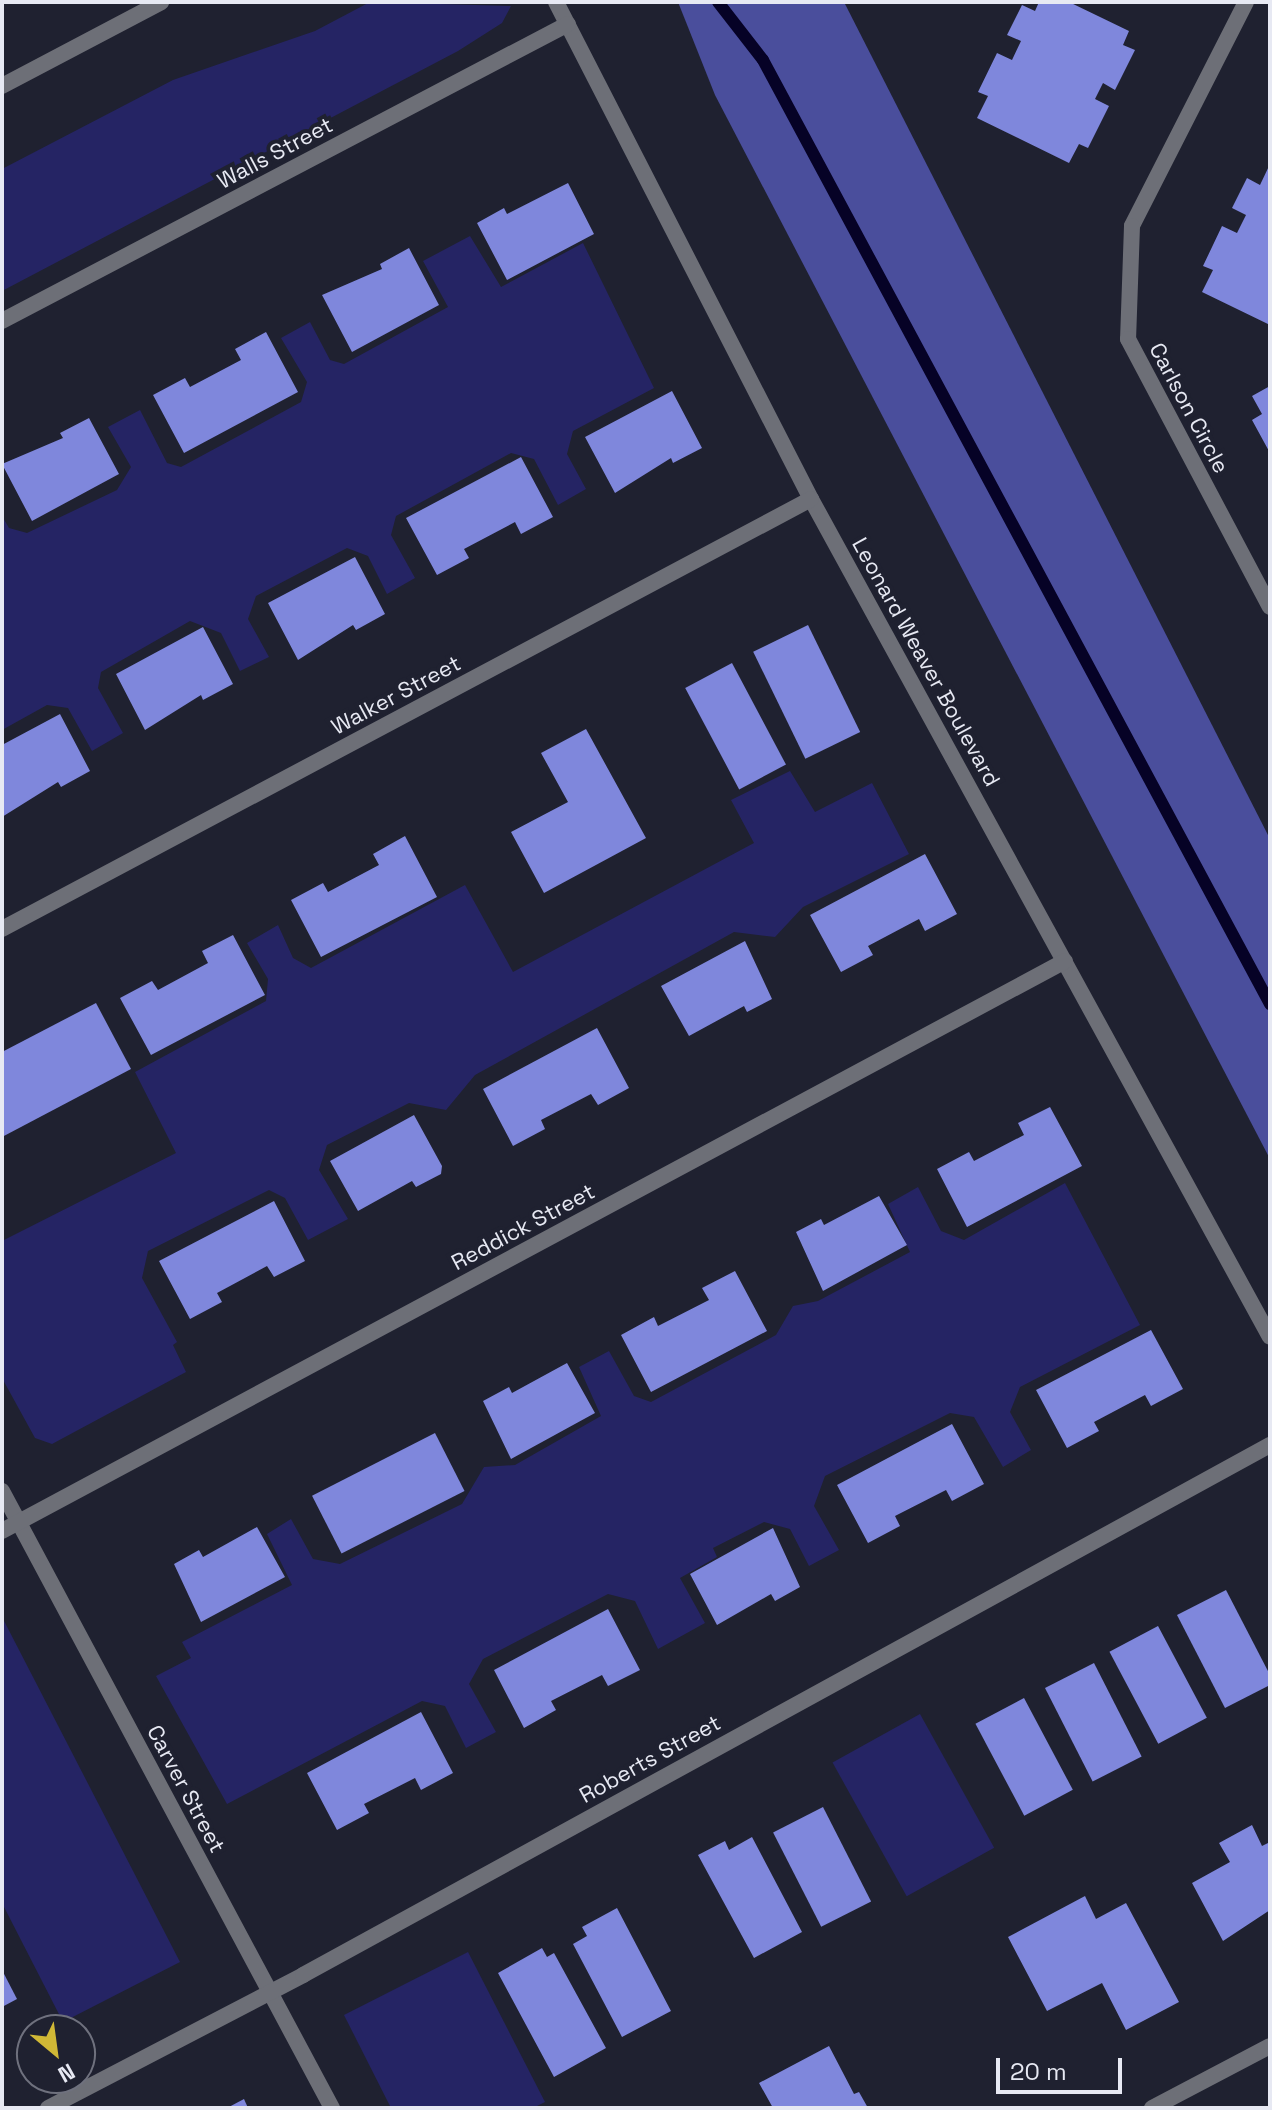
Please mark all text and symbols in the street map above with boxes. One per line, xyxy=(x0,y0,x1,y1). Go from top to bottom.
street label: Walls Street xyxy=(213,112,337,194)
street label: Carlson Circle xyxy=(1144,338,1234,478)
street label: Leonard Weaver Boulevard xyxy=(846,533,1006,791)
street label: Walker Street xyxy=(327,650,465,740)
street label: Reddick Street xyxy=(447,1178,599,1276)
street label: Roberts Street xyxy=(575,1709,725,1809)
street label: Carver Street xyxy=(141,1721,231,1857)
north arrow xyxy=(16,2014,96,2094)
scale bar xyxy=(1000,2042,1126,2092)
text: 20 m xyxy=(1010,2056,1067,2087)
text: N xyxy=(53,2057,80,2089)

